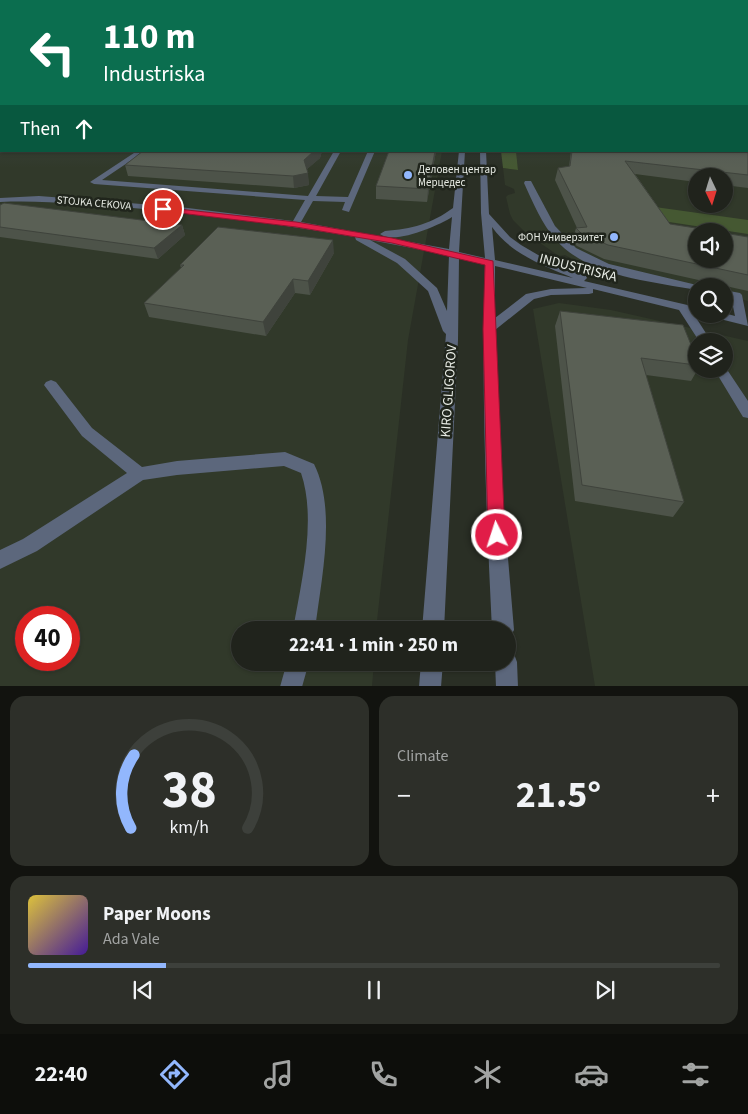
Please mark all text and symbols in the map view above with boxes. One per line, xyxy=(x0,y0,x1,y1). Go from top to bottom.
text: 110 m xyxy=(103,12,195,62)
icon: left xyxy=(20,20,85,85)
text: Industriska xyxy=(103,58,205,90)
icon: ahead xyxy=(70,115,98,143)
text: Then xyxy=(20,116,60,143)
place label: Деловен центар Мерцедес xyxy=(418,162,496,190)
north arrow xyxy=(688,168,732,212)
map controls xyxy=(688,168,733,378)
marker: Деловен центар Мерцедес xyxy=(402,169,414,181)
pin xyxy=(142,188,184,230)
street label: STOJKA CEKOVA xyxy=(56,192,132,214)
icon: arrive xyxy=(149,195,177,223)
button: sound xyxy=(688,223,733,268)
place label: ФОН Универзитет xyxy=(518,230,604,245)
marker: ФОН Универзитет xyxy=(608,231,620,243)
street label: INDUSTRISKA xyxy=(537,249,619,287)
button: search xyxy=(688,278,733,323)
button: layers xyxy=(688,333,733,378)
street label: KIRO GLIGOROV xyxy=(436,343,462,438)
position arrow xyxy=(470,508,522,560)
speed limit sign: 40 xyxy=(15,606,80,671)
text: 22:41 · 1 min · 250 m xyxy=(289,632,458,659)
text: Climate xyxy=(397,745,448,767)
text: 38 xyxy=(162,754,217,828)
text: 21.5° xyxy=(516,768,601,822)
text: − xyxy=(397,776,411,816)
text: + xyxy=(706,776,720,816)
text: km/h xyxy=(170,815,209,840)
text: Paper Moons xyxy=(103,901,211,928)
text: Ada Vale xyxy=(103,928,160,950)
icon: previous xyxy=(129,976,157,1004)
icon: pause xyxy=(360,976,388,1004)
icon: next xyxy=(591,976,619,1004)
icon: directions xyxy=(157,1057,192,1092)
icon: music xyxy=(261,1057,296,1092)
icon: phone xyxy=(366,1057,401,1092)
icon: climate xyxy=(470,1057,505,1092)
icon: car xyxy=(574,1057,609,1092)
icon: filters xyxy=(678,1057,713,1092)
text: 22:40 xyxy=(35,1058,88,1090)

